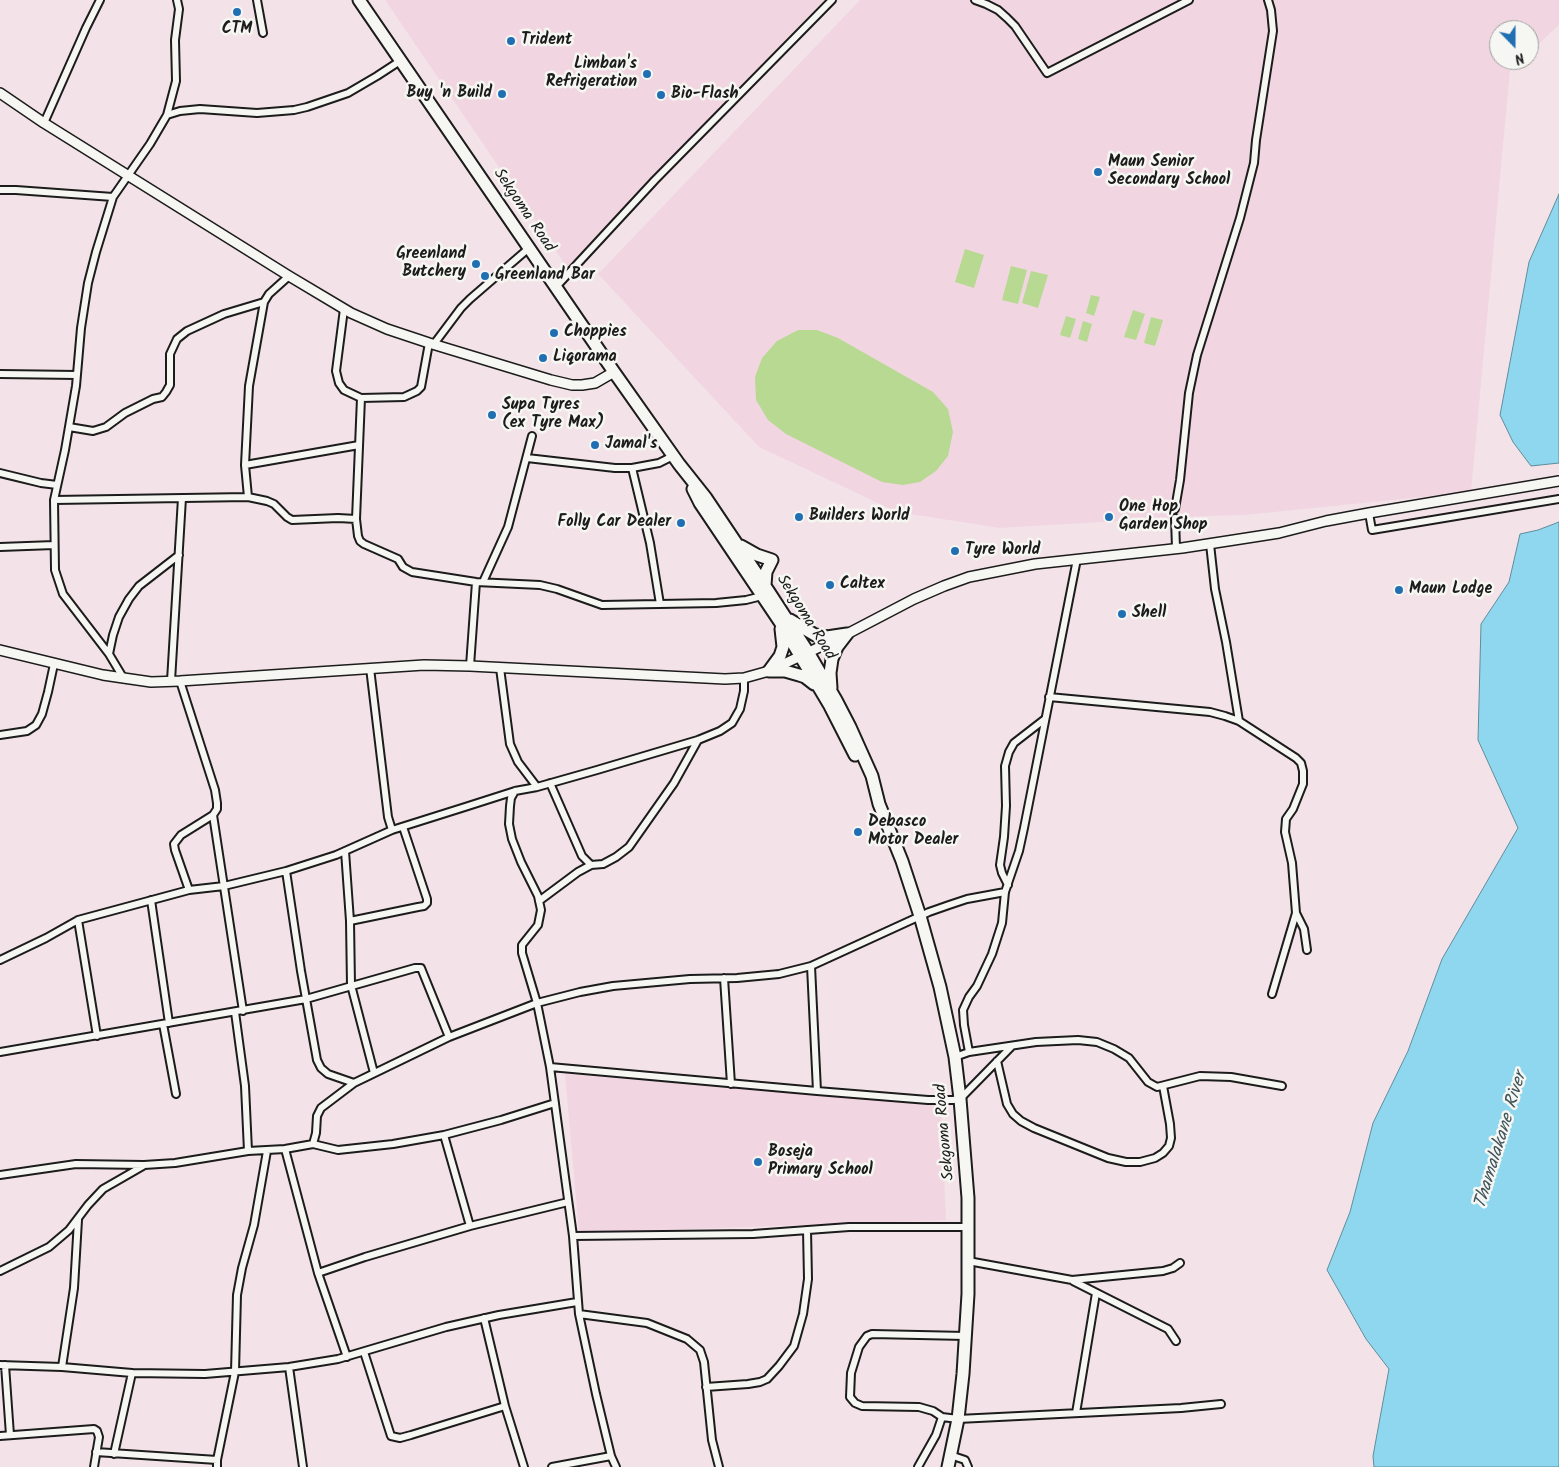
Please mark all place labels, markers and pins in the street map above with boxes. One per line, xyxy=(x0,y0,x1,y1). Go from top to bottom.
marker: CTM xyxy=(231,6,243,18)
place label: CTM xyxy=(222,20,252,40)
place label: Trident xyxy=(521,31,572,51)
marker: Trident xyxy=(505,35,517,47)
place label: Limban's Refrigeration xyxy=(546,55,637,93)
marker: Limban's Refrigeration xyxy=(641,68,653,80)
place label: Buy 'n Build xyxy=(406,84,492,104)
place label: Bio-Flash xyxy=(671,85,739,105)
marker: Buy 'n Build xyxy=(496,88,508,100)
marker: Bio-Flash xyxy=(655,89,667,101)
place label: Maun Senior Secondary School xyxy=(1108,153,1230,191)
marker: Maun Senior Secondary School xyxy=(1092,166,1104,178)
place label: Greenland Butchery xyxy=(396,245,466,283)
marker: Greenland Butchery xyxy=(470,258,482,270)
place label: Greenland Bar xyxy=(495,266,595,286)
marker: Greenland Bar xyxy=(479,270,491,282)
place label: Choppies xyxy=(564,323,627,343)
marker: Choppies xyxy=(548,327,560,339)
place label: Liqorama xyxy=(553,348,617,368)
marker: Liqorama xyxy=(537,352,549,364)
place label: Supa Tyres (ex Tyre Max) xyxy=(502,396,604,434)
marker: Supa Tyres (ex Tyre Max) xyxy=(486,409,498,421)
place label: Jamal's xyxy=(605,435,657,455)
marker: Jamal's xyxy=(589,439,601,451)
place label: One Hop Garden Shop xyxy=(1119,498,1208,536)
place label: Builders World xyxy=(809,507,910,527)
marker: Builders World xyxy=(793,511,805,523)
marker: One Hop Garden Shop xyxy=(1103,511,1115,523)
place label: Folly Car Dealer xyxy=(558,513,671,533)
marker: Folly Car Dealer xyxy=(675,517,687,529)
place label: Tyre World xyxy=(965,541,1040,561)
marker: Tyre World xyxy=(949,545,961,557)
place label: Caltex xyxy=(840,575,885,595)
marker: Caltex xyxy=(824,579,836,591)
place label: Maun Lodge xyxy=(1409,580,1492,600)
marker: Maun Lodge xyxy=(1393,584,1405,596)
place label: Shell xyxy=(1132,604,1166,624)
marker: Shell xyxy=(1116,608,1128,620)
place label: Debasco Motor Dealer xyxy=(868,813,958,851)
marker: Debasco Motor Dealer xyxy=(852,826,864,838)
place label: Boseja Primary School xyxy=(768,1143,873,1181)
marker: Boseja Primary School xyxy=(752,1156,764,1168)

